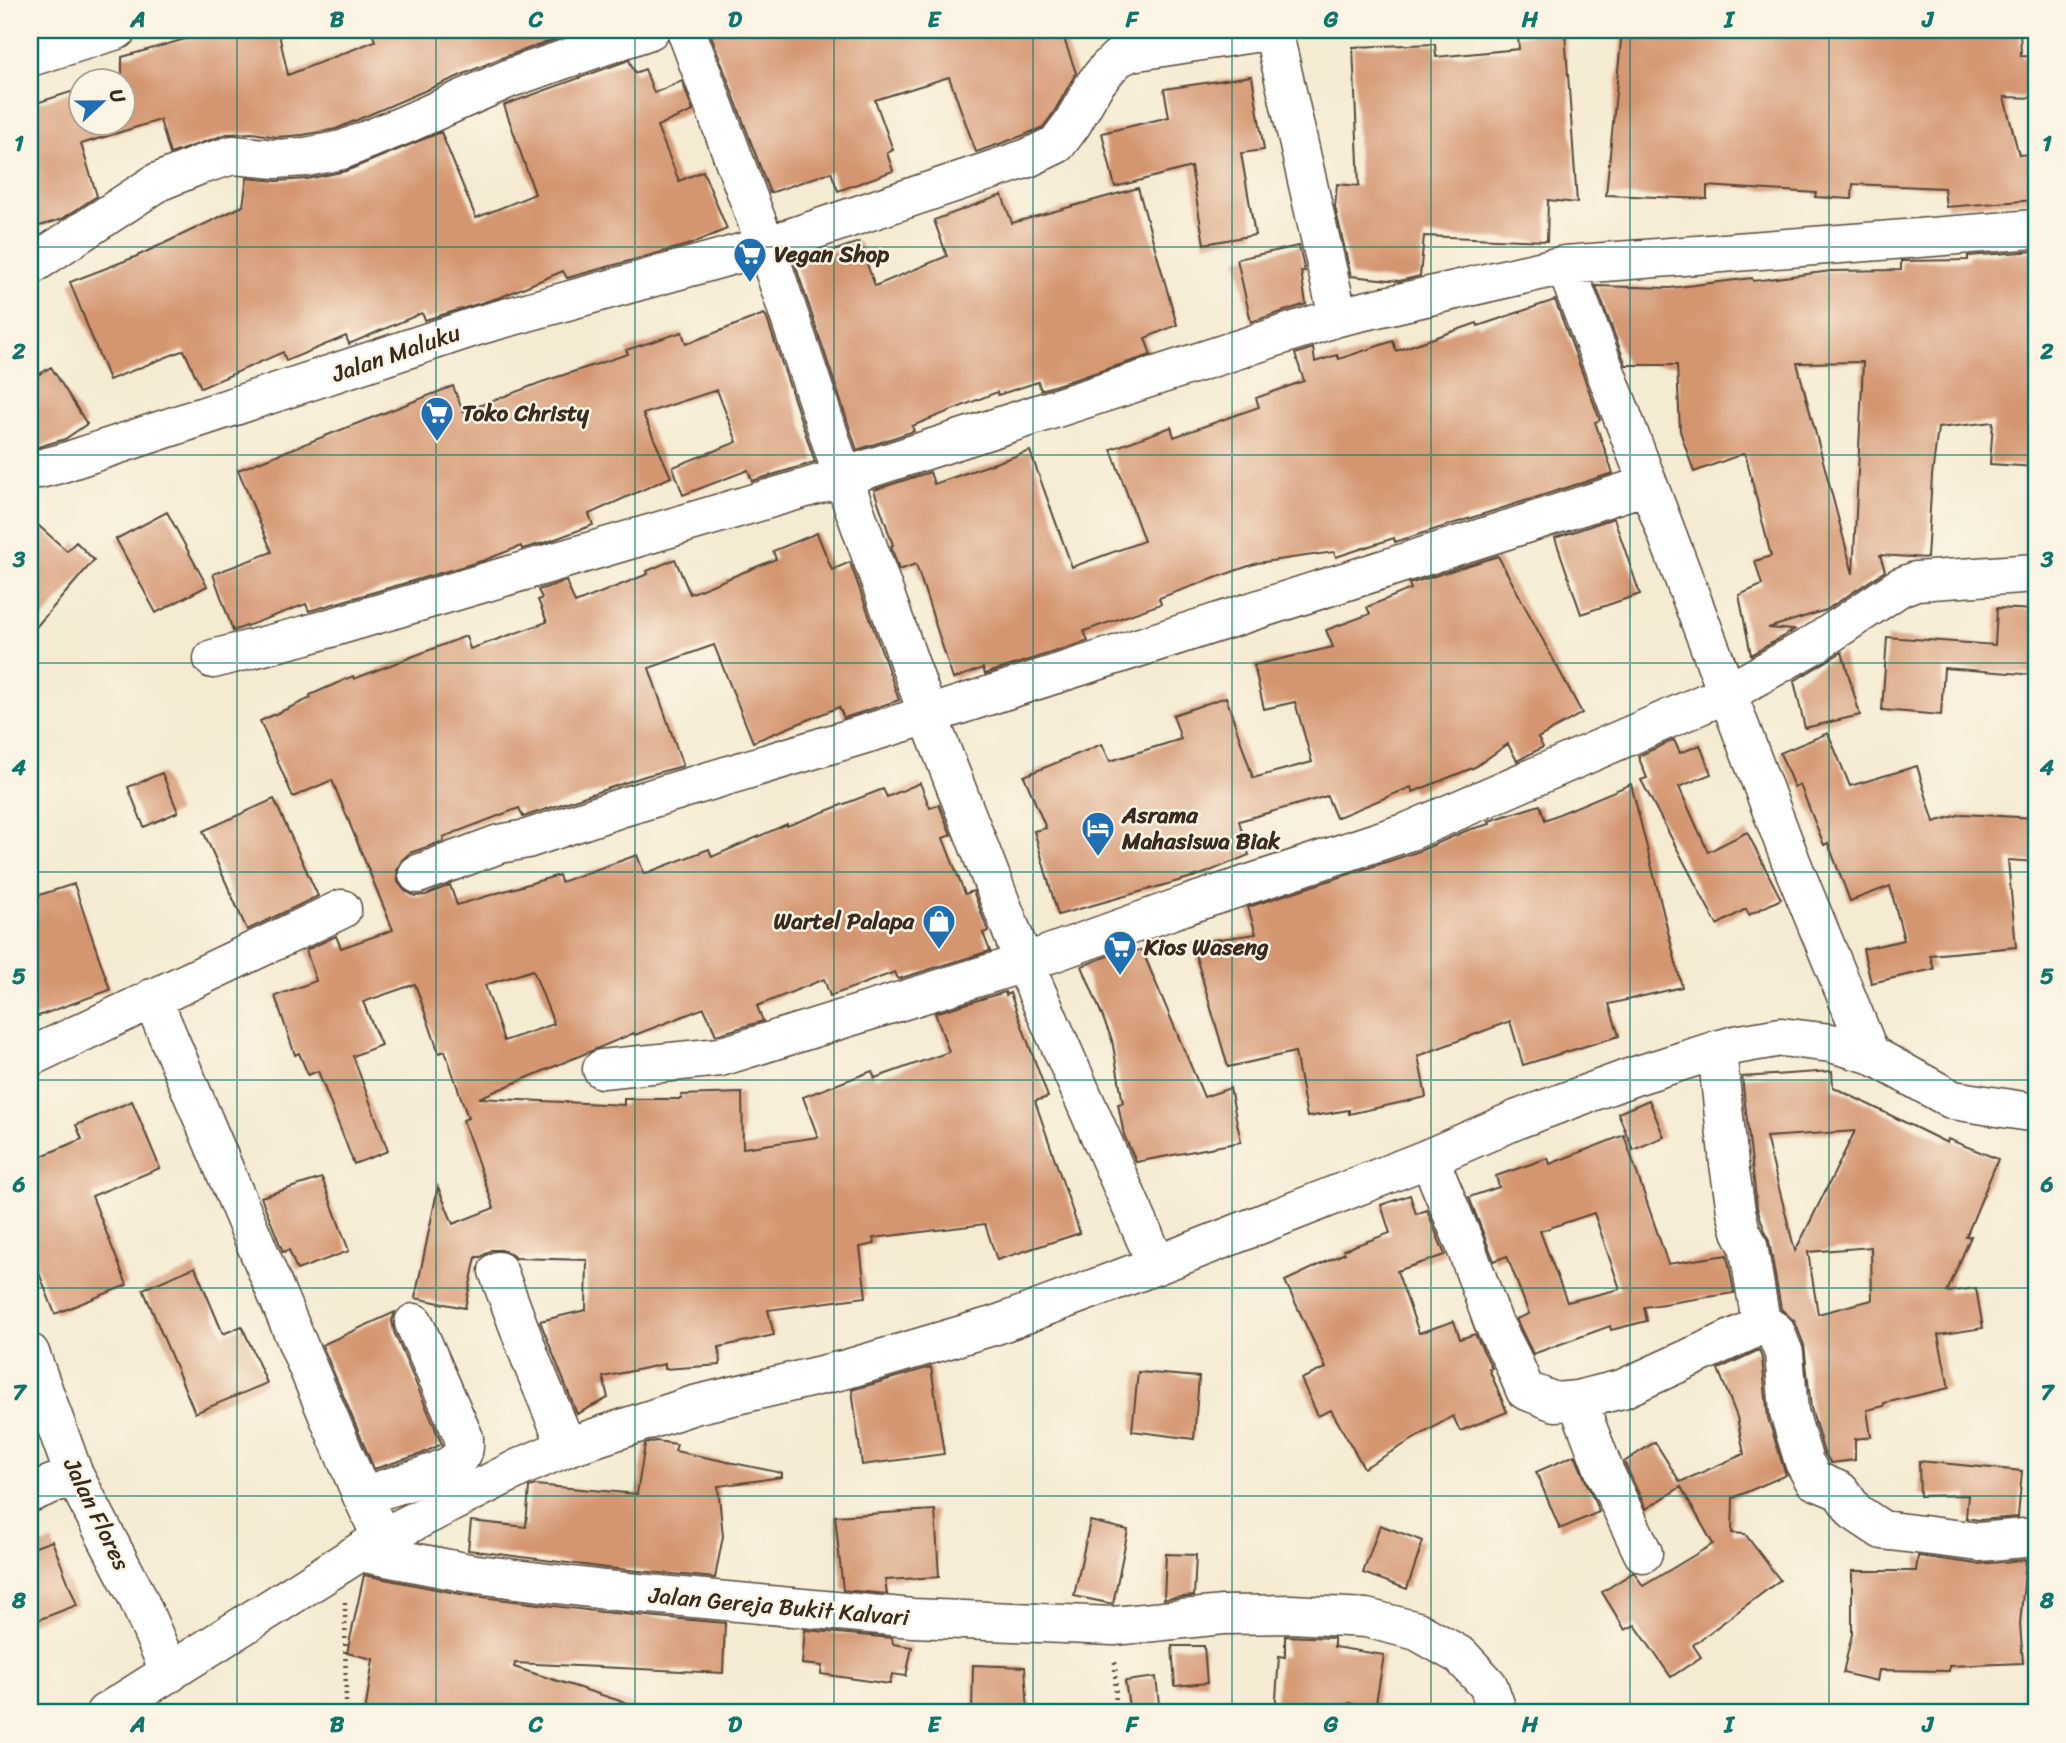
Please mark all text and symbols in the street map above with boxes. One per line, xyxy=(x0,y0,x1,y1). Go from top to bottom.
text: A xyxy=(129,0,146,40)
text: B xyxy=(330,0,345,40)
text: C xyxy=(528,0,544,40)
text: D xyxy=(728,0,743,40)
text: E xyxy=(928,0,943,40)
text: F xyxy=(1125,0,1140,40)
text: G xyxy=(1323,0,1339,40)
text: H xyxy=(1521,0,1539,40)
text: I xyxy=(1723,0,1735,40)
text: J xyxy=(1921,0,1935,40)
north arrow xyxy=(66,66,136,136)
text: U xyxy=(100,84,135,109)
text: 1 xyxy=(14,123,24,164)
text: 1 xyxy=(2042,123,2052,164)
place label: Vegan Shop xyxy=(774,234,890,275)
supermarket icon: Vegan Shop xyxy=(731,235,769,284)
street label: Jalan Maluku xyxy=(325,312,467,395)
text: 2 xyxy=(11,331,26,372)
text: 2 xyxy=(2039,331,2054,372)
place label: Toko Christy xyxy=(462,393,590,434)
supermarket icon: Toko Christy xyxy=(418,394,456,443)
text: 3 xyxy=(12,539,26,580)
text: 3 xyxy=(2040,539,2054,580)
text: 4 xyxy=(11,747,27,788)
text: 4 xyxy=(2039,747,2055,788)
place label: Asrama Mahasiswa Biak xyxy=(1121,795,1281,862)
hotel icon: Asrama Mahasiswa Biak xyxy=(1079,809,1117,858)
place label: Wartel Palapa xyxy=(774,901,915,942)
shop icon: Wartel Palapa xyxy=(920,902,958,951)
place label: Kios Waseng xyxy=(1143,927,1269,968)
supermarket icon: Kios Waseng xyxy=(1101,928,1139,977)
text: 5 xyxy=(12,956,26,997)
text: 5 xyxy=(2040,956,2054,997)
text: 6 xyxy=(11,1164,26,1205)
text: 6 xyxy=(2039,1164,2054,1205)
text: 7 xyxy=(12,1372,27,1413)
text: 7 xyxy=(2040,1372,2055,1413)
street label: Jalan Flores xyxy=(51,1450,142,1578)
street label: Jalan Gereja Bukit Kalvari xyxy=(646,1575,912,1638)
text: 8 xyxy=(11,1580,26,1621)
text: 8 xyxy=(2039,1580,2054,1621)
text: A xyxy=(129,1704,146,1743)
text: B xyxy=(330,1704,345,1743)
text: C xyxy=(528,1704,544,1743)
text: D xyxy=(728,1704,743,1743)
text: E xyxy=(928,1704,943,1743)
text: F xyxy=(1125,1704,1140,1743)
text: G xyxy=(1323,1704,1339,1743)
text: H xyxy=(1521,1704,1539,1743)
text: I xyxy=(1723,1704,1735,1743)
text: J xyxy=(1921,1704,1935,1743)

